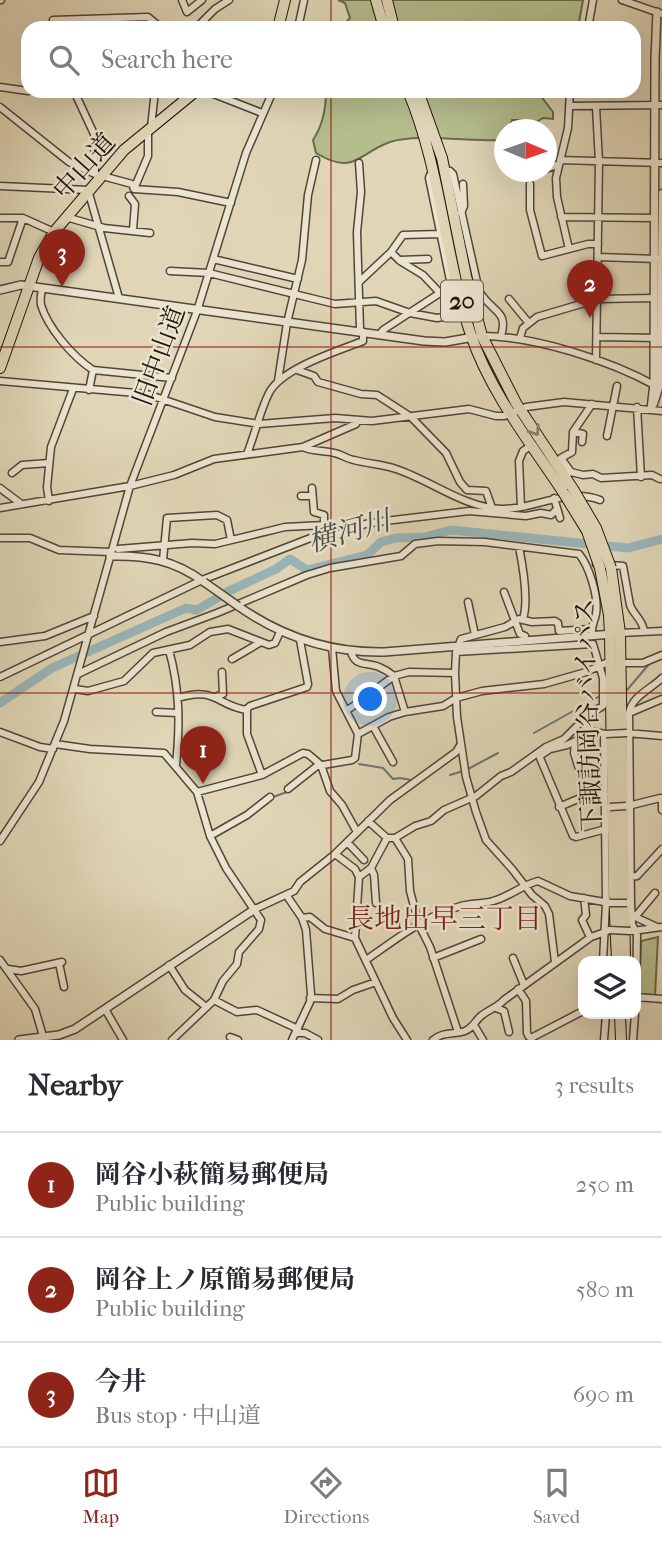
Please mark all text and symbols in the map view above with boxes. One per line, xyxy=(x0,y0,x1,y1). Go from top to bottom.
search box xyxy=(21,21,641,98)
icon: search xyxy=(45,41,83,79)
text: Search here xyxy=(101,44,233,75)
north arrow xyxy=(494,119,557,182)
street label: 中山道 xyxy=(46,127,122,205)
pin: 3 xyxy=(39,229,85,287)
pin: 2 xyxy=(567,260,613,318)
road number: 20 xyxy=(441,280,483,322)
street label: 旧中山道 xyxy=(127,302,191,410)
one-way arrow xyxy=(526,423,539,436)
water label: 横河川 xyxy=(304,503,397,558)
street label: 下諏訪岡谷バイパス xyxy=(568,598,608,832)
your location xyxy=(353,682,387,716)
pin: 1 xyxy=(180,726,226,784)
district label: 長地出早三丁目 xyxy=(346,902,542,935)
map controls xyxy=(578,956,641,1019)
button: layers xyxy=(578,956,641,1019)
text: Nearby xyxy=(28,1068,123,1103)
text: 3 results xyxy=(554,1072,634,1099)
text: 岡谷小萩簡易郵便局 xyxy=(95,1159,329,1190)
text: 1 xyxy=(47,1171,55,1198)
text: 250 m xyxy=(576,1171,634,1198)
text: Public building xyxy=(95,1190,245,1217)
text: 岡谷上ノ原簡易郵便局 xyxy=(95,1264,355,1295)
text: 2 xyxy=(45,1276,57,1303)
text: 580 m xyxy=(576,1276,634,1303)
text: Public building xyxy=(95,1295,245,1322)
text: 今井 xyxy=(95,1366,147,1397)
text: 3 xyxy=(46,1381,56,1408)
text: 690 m xyxy=(573,1381,634,1408)
text: Bus stop · 中山道 xyxy=(95,1402,261,1429)
tab: Map xyxy=(82,1464,120,1528)
tab: Directions xyxy=(284,1464,369,1528)
tab: Saved xyxy=(533,1464,580,1528)

